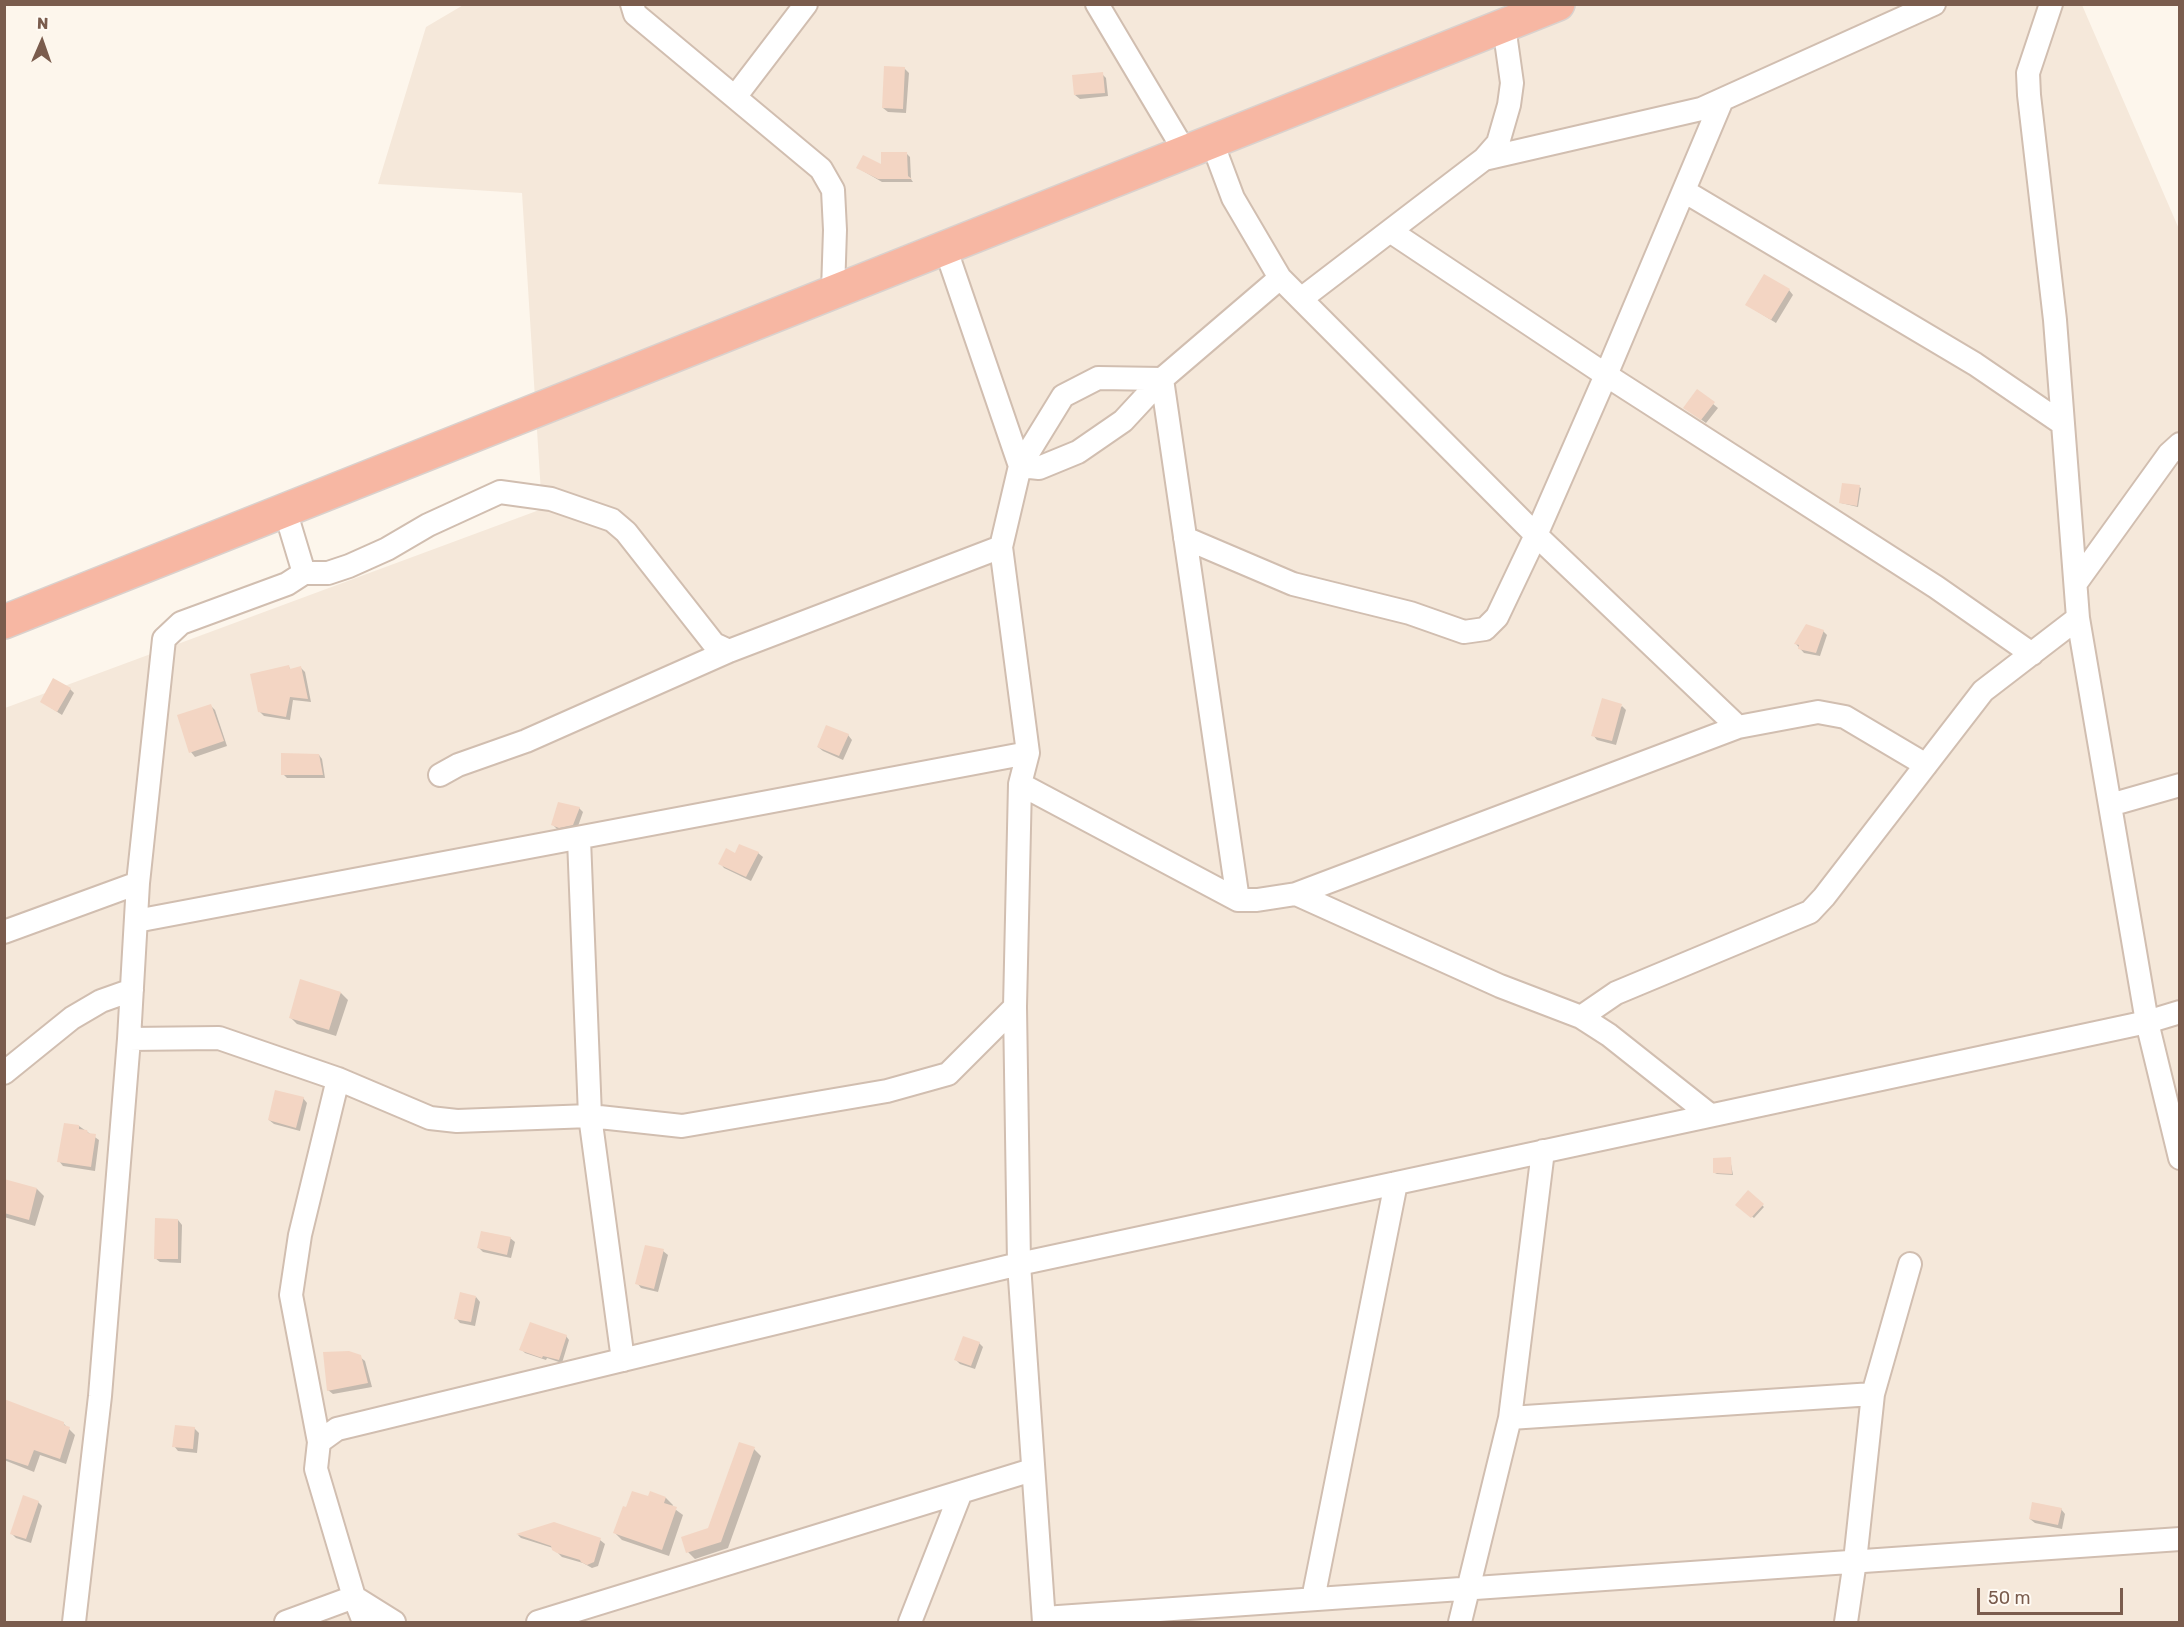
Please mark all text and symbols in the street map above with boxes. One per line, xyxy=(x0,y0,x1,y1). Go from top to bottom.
north arrow xyxy=(12,12,72,72)
text: N xyxy=(37,14,49,33)
scale bar xyxy=(1980,1576,2126,1614)
text: 50 m xyxy=(1988,1587,2031,1609)

